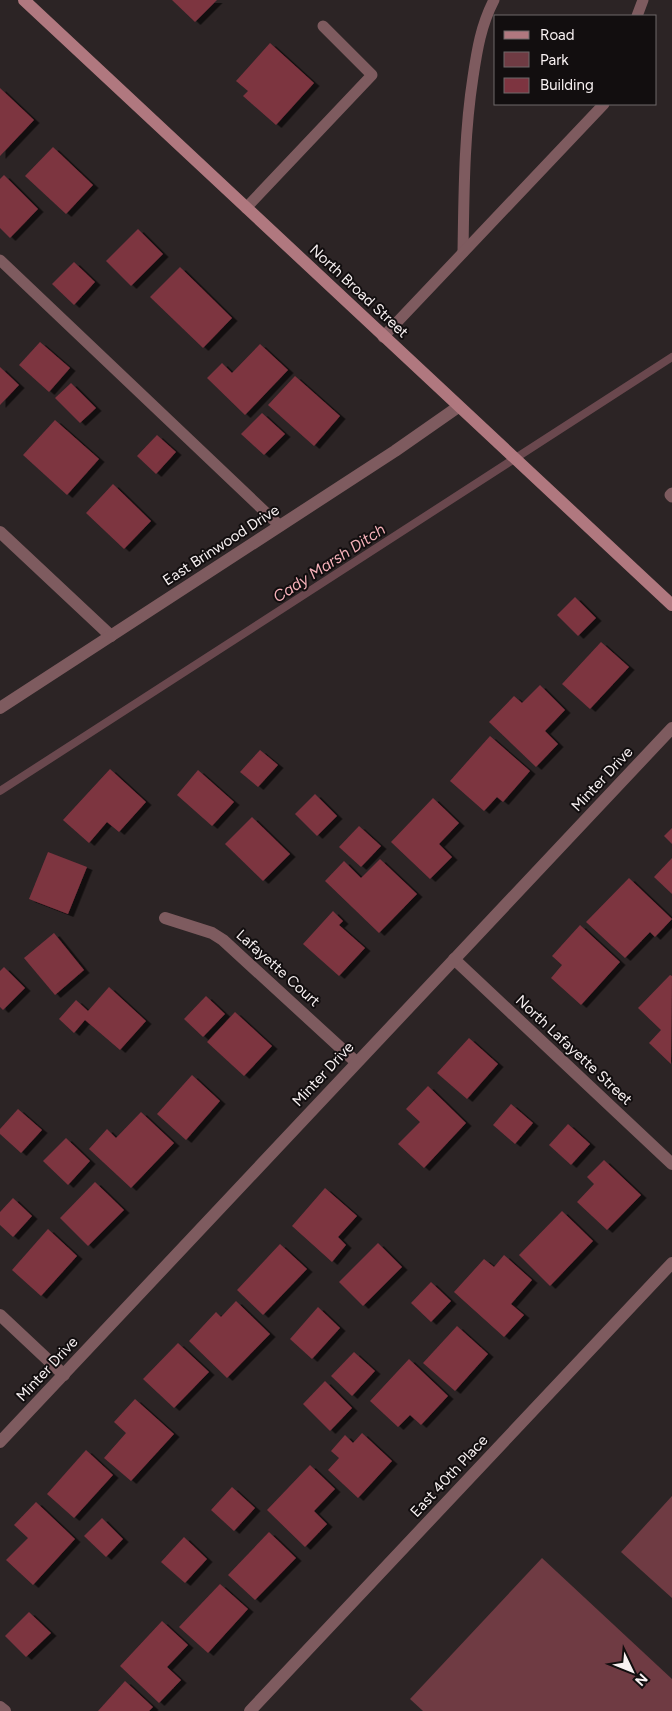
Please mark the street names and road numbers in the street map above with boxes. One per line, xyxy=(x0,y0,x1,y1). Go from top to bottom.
street label: North Broad Street xyxy=(306,241,412,342)
street label: East Brinwood Drive xyxy=(159,501,283,589)
street label: Minter Drive xyxy=(568,743,636,815)
street label: Lafayette Court xyxy=(233,926,324,1010)
street label: North Lafayette Street xyxy=(512,991,636,1109)
street label: Minter Drive xyxy=(289,1038,357,1110)
street label: Minter Drive xyxy=(13,1333,81,1405)
street label: East 40th Place xyxy=(406,1431,492,1521)

